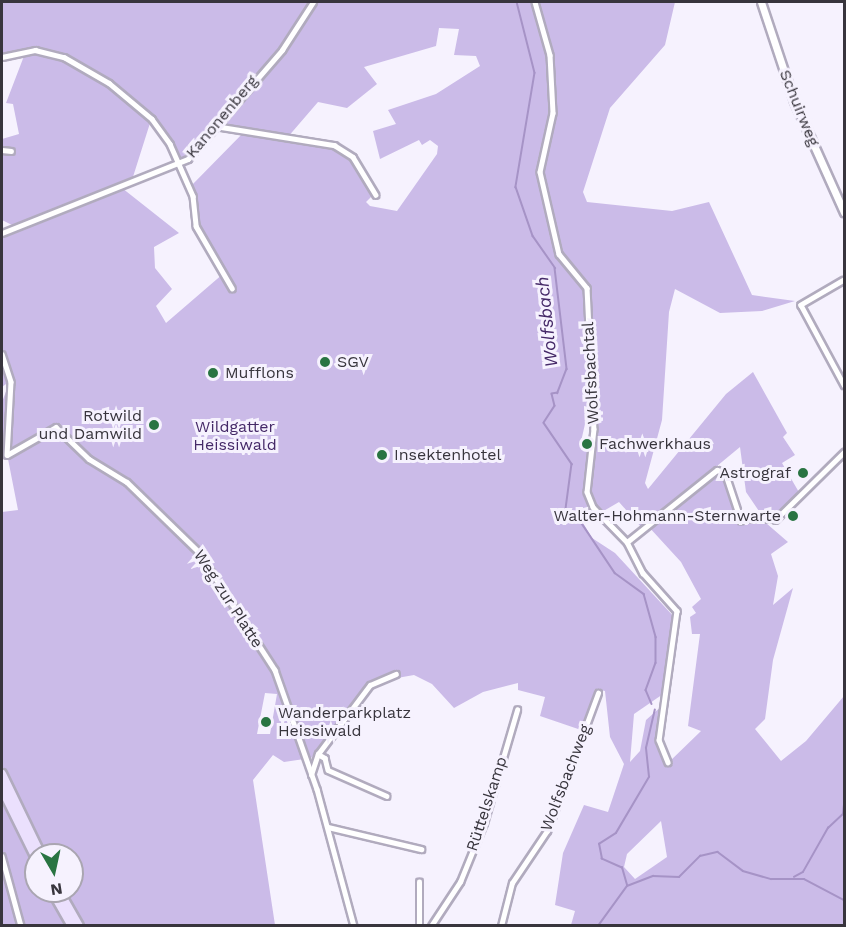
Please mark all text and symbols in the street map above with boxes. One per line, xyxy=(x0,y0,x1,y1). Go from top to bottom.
street label: Schuirweg xyxy=(775,67,823,149)
street label: Kanonenberg xyxy=(182,72,262,162)
water label: Wolfsbach xyxy=(531,275,563,369)
street label: Wolfsbachtal xyxy=(579,321,603,425)
place label: SGV xyxy=(337,352,369,372)
marker: SGV xyxy=(318,355,332,369)
place label: Mufflons xyxy=(225,363,294,383)
marker: Mufflons xyxy=(206,366,220,380)
place label: Rotwild und Damwild xyxy=(38,406,142,444)
park label: Wildgatter Heissiwald xyxy=(193,417,277,455)
marker: Rotwild und Damwild xyxy=(147,418,161,432)
place label: Fachwerkhaus xyxy=(599,434,711,454)
marker: Fachwerkhaus xyxy=(580,437,594,451)
place label: Insektenhotel xyxy=(394,445,501,465)
marker: Insektenhotel xyxy=(375,448,389,462)
place label: Astrograf xyxy=(719,463,791,483)
marker: Astrograf xyxy=(796,466,810,480)
place label: Walter-Hohmann-Sternwarte xyxy=(553,506,781,526)
marker: Walter-Hohmann-Sternwarte xyxy=(786,509,800,523)
street label: Weg zur Platte xyxy=(189,546,267,652)
place label: Wanderparkplatz Heissiwald xyxy=(278,703,411,741)
marker: Wanderparkplatz Heissiwald xyxy=(259,715,273,729)
street label: Wolfsbachweg xyxy=(537,722,595,834)
street label: Rüttelskamp xyxy=(463,754,511,854)
north arrow xyxy=(24,843,84,903)
text: N xyxy=(49,879,64,900)

